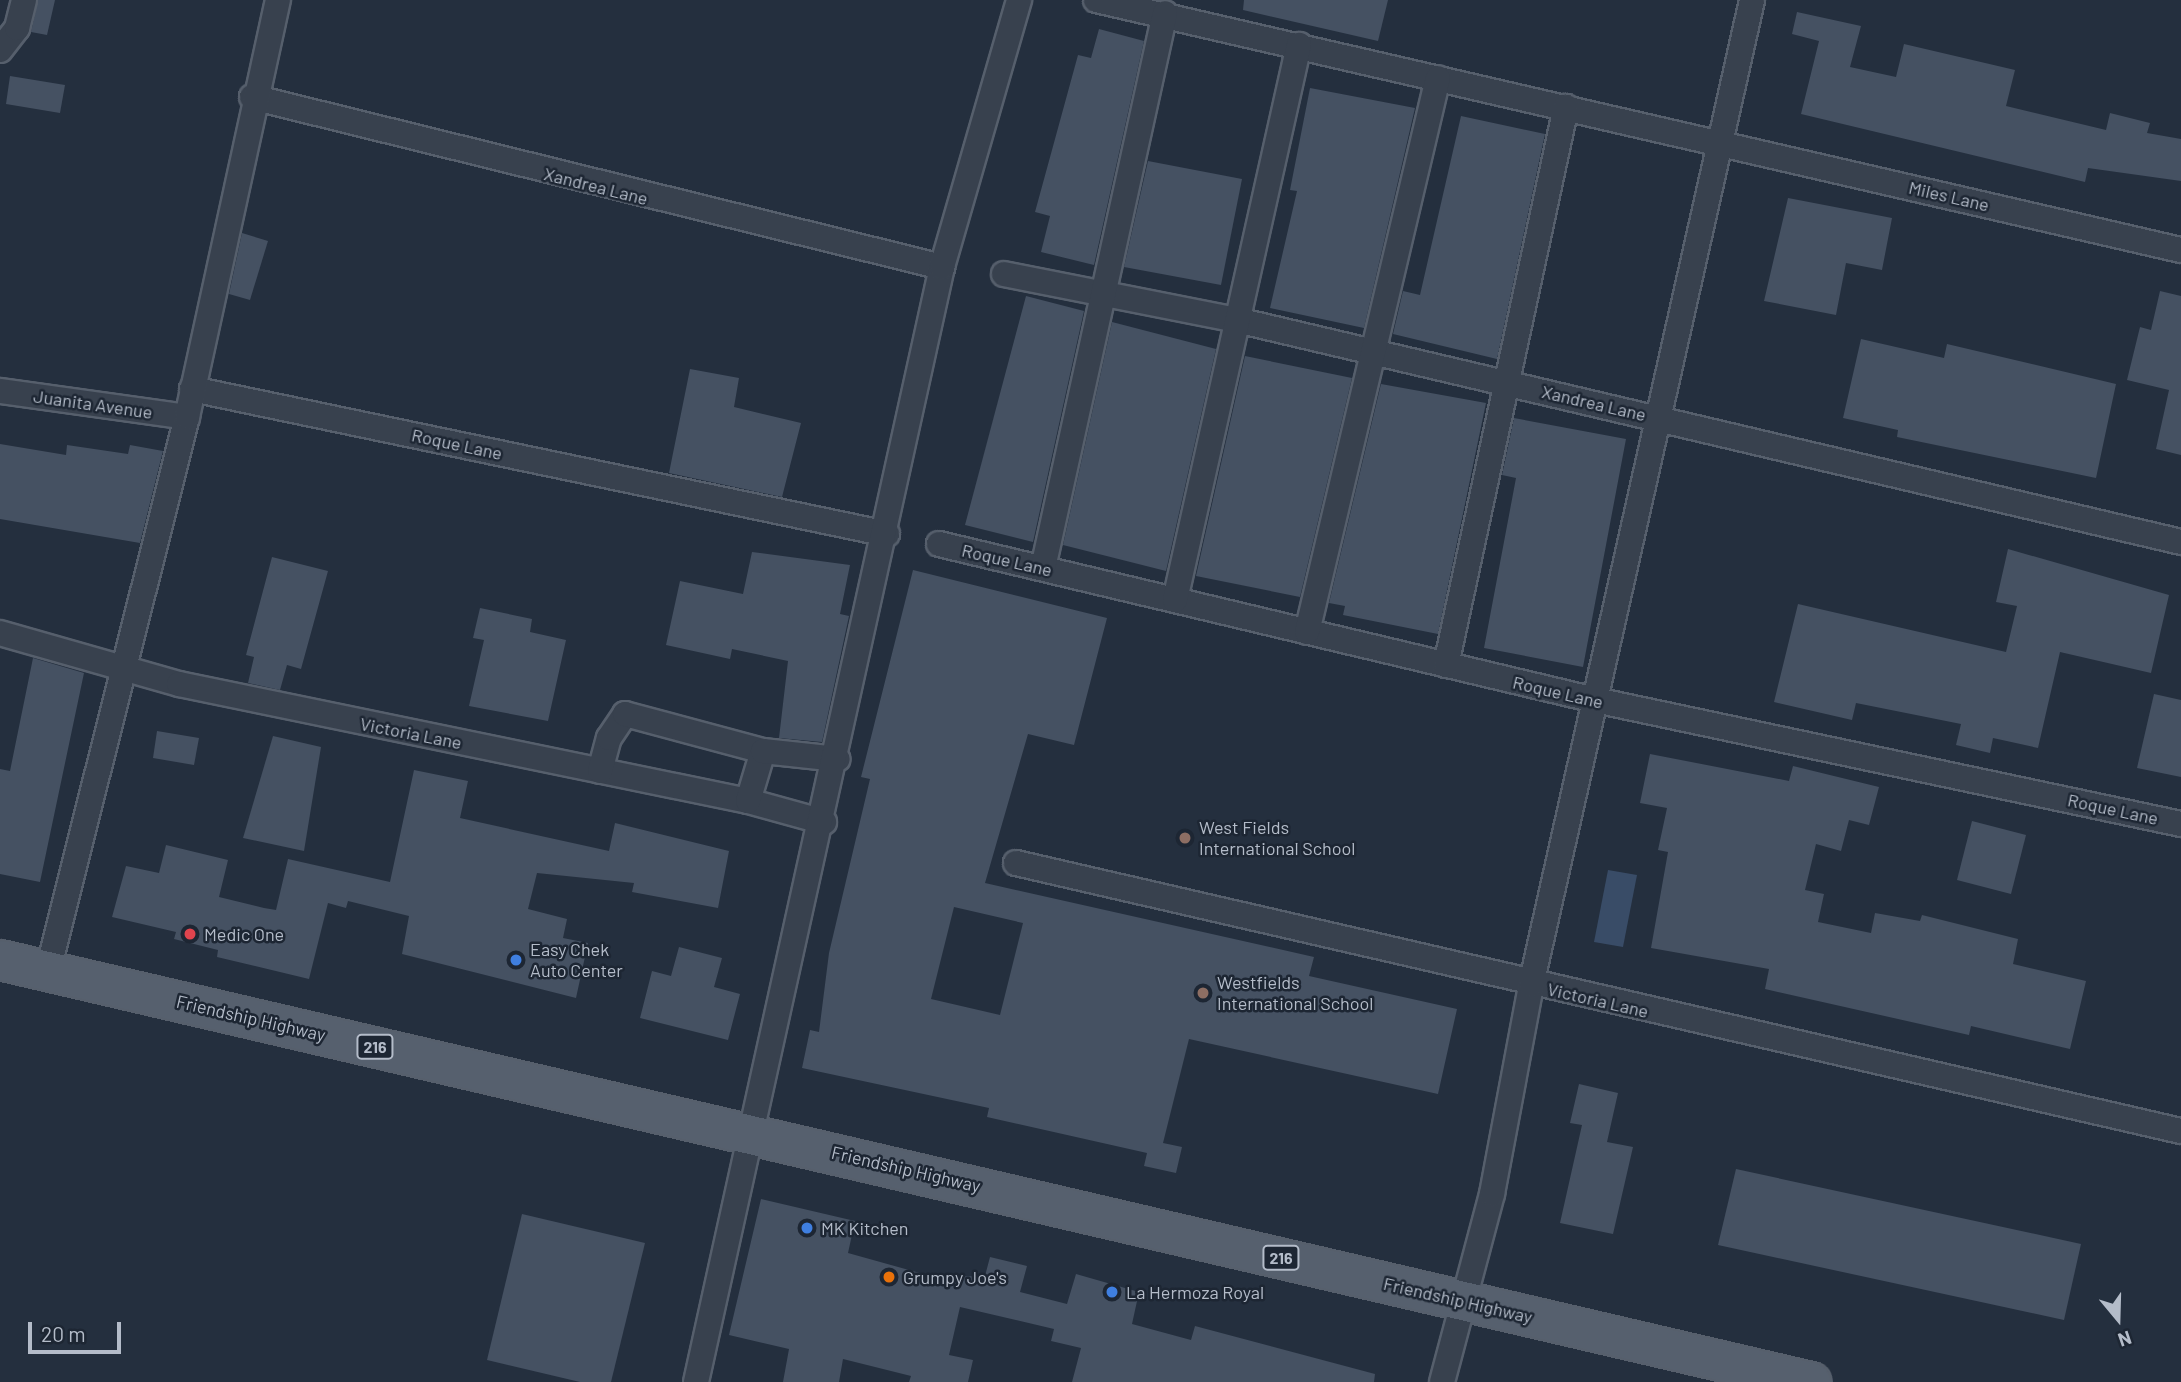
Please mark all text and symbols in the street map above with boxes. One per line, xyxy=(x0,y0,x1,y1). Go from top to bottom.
street label: Xandrea Lane xyxy=(542,163,650,209)
street label: Miles Lane xyxy=(1907,176,1991,216)
street label: Xandrea Lane xyxy=(1540,381,1648,425)
street label: Juanita Avenue xyxy=(32,385,154,423)
street label: Roque Lane xyxy=(410,424,504,464)
street label: Roque Lane xyxy=(960,539,1054,581)
street label: Roque Lane xyxy=(1511,671,1605,713)
street label: Victoria Lane xyxy=(358,713,464,753)
street label: Roque Lane xyxy=(2066,789,2160,829)
place label: West Fields International School xyxy=(1199,817,1355,860)
marker: West Fields International School xyxy=(1177,830,1193,846)
place label: Medic One xyxy=(204,923,284,945)
marker: Medic One xyxy=(182,926,198,942)
place label: Easy Chek Auto Center xyxy=(530,939,623,982)
marker: Easy Chek Auto Center xyxy=(508,952,524,968)
place label: Westfields International School xyxy=(1217,972,1373,1014)
street label: Victoria Lane xyxy=(1545,978,1651,1022)
marker: Westfields International School xyxy=(1195,985,1211,1001)
street label: Friendship Highway xyxy=(174,990,328,1046)
road number: 216 xyxy=(356,1035,394,1060)
street label: Friendship Highway xyxy=(829,1141,983,1197)
place label: MK Kitchen xyxy=(821,1217,909,1239)
marker: MK Kitchen xyxy=(799,1220,815,1236)
road number: 216 xyxy=(1262,1246,1300,1270)
place label: Grumpy Joe's xyxy=(903,1266,1007,1288)
marker: Grumpy Joe's xyxy=(881,1269,897,1285)
street label: Friendship Highway xyxy=(1381,1272,1535,1328)
place label: La Hermoza Royal xyxy=(1126,1281,1264,1303)
marker: La Hermoza Royal xyxy=(1104,1284,1120,1300)
north arrow xyxy=(2083,1284,2153,1354)
scale bar xyxy=(32,1308,124,1352)
text: 20 m xyxy=(41,1321,86,1346)
text: N xyxy=(2115,1326,2135,1352)

